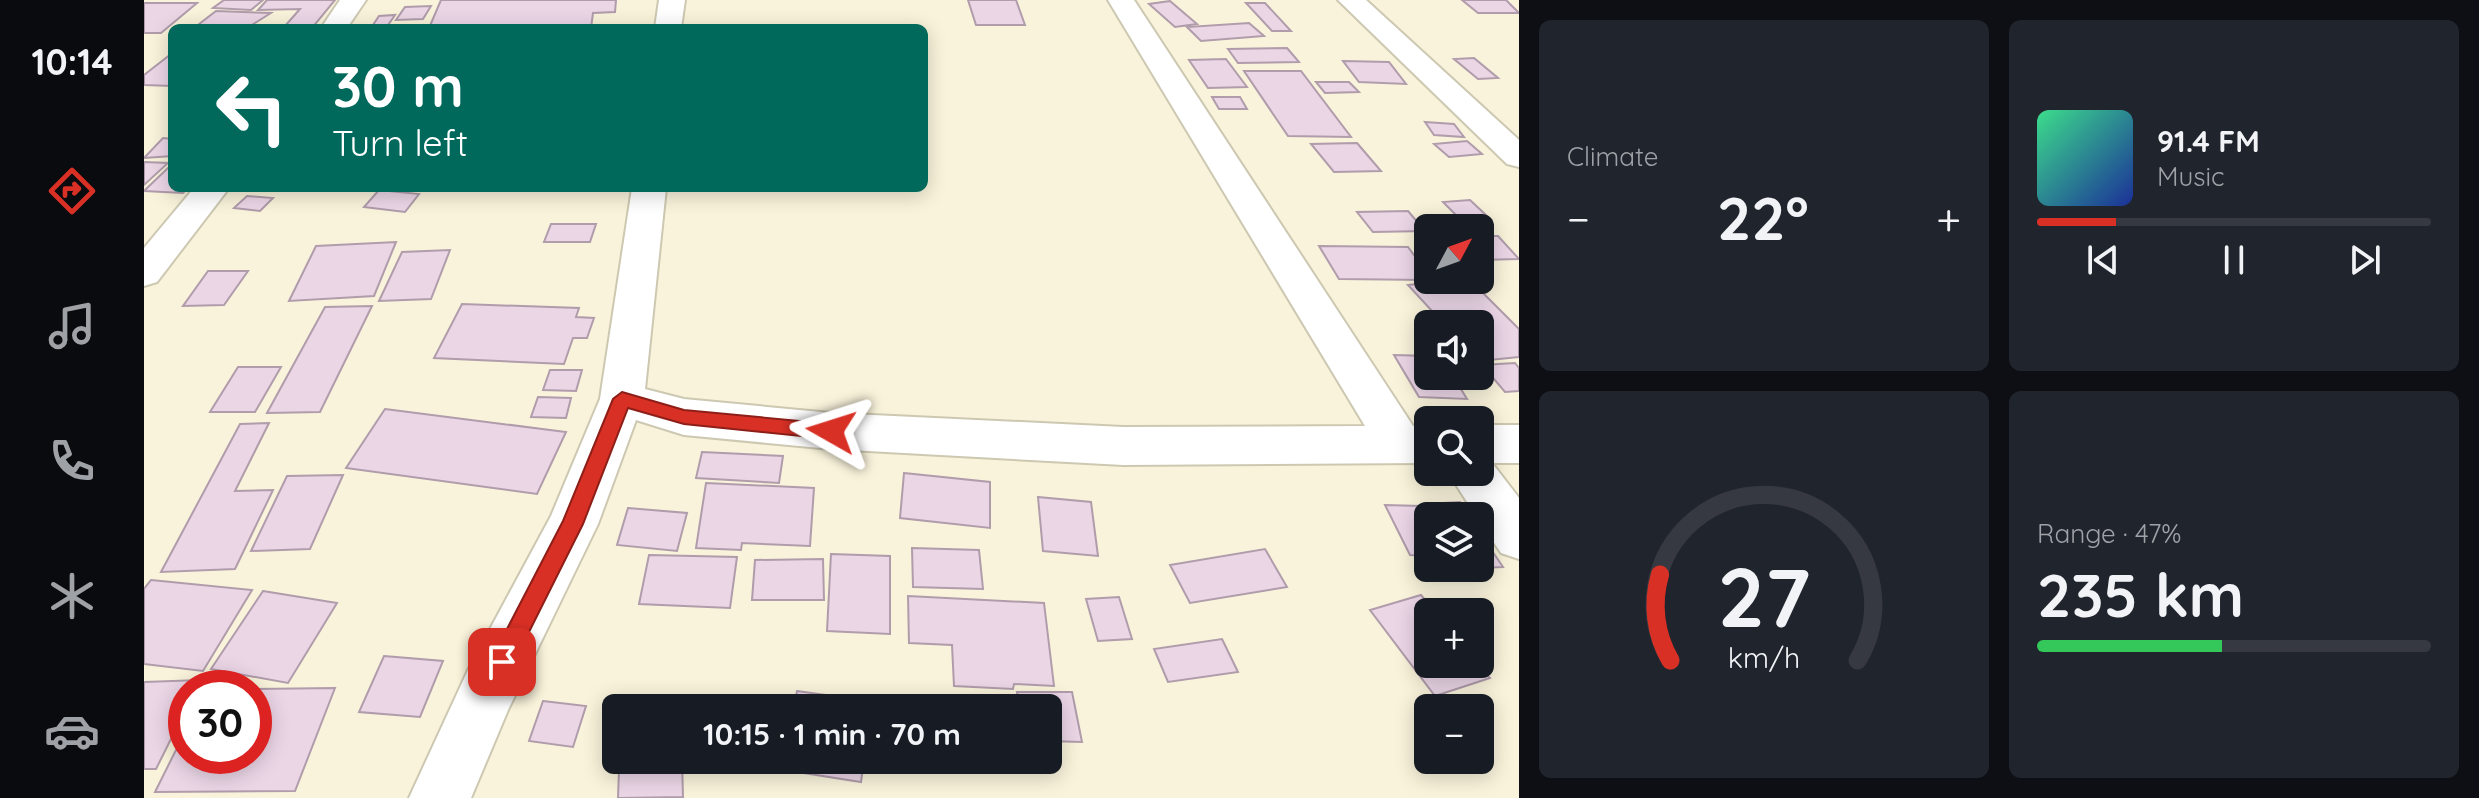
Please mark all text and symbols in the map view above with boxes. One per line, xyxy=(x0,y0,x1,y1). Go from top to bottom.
text: 10:14 xyxy=(31,39,113,84)
text: 30 m xyxy=(332,51,464,121)
icon: left xyxy=(200,56,304,160)
text: Turn left xyxy=(332,120,468,165)
text: 91.4 FM xyxy=(2157,122,2260,160)
text: Climate xyxy=(1567,140,1658,173)
text: Music xyxy=(2157,160,2225,193)
icon: directions xyxy=(44,163,100,219)
text: 22° xyxy=(1717,180,1809,255)
text: − xyxy=(1567,191,1590,246)
text: + xyxy=(1936,191,1961,246)
north arrow xyxy=(1414,214,1494,294)
map controls xyxy=(1414,214,1494,774)
icon: previous xyxy=(2081,238,2125,282)
icon: pause xyxy=(2212,238,2256,282)
icon: next xyxy=(2343,238,2387,282)
icon: music xyxy=(44,298,100,354)
button: sound xyxy=(1414,310,1494,390)
position arrow xyxy=(789,389,873,473)
button: search xyxy=(1414,406,1494,486)
icon: phone xyxy=(44,433,100,489)
button: layers xyxy=(1414,502,1494,582)
text: Range · 47% xyxy=(2037,517,2181,550)
text: 27 xyxy=(1717,543,1811,647)
text: 235 km xyxy=(2037,557,2244,632)
icon: climate xyxy=(44,568,100,624)
button: + xyxy=(1414,598,1494,678)
pin xyxy=(468,628,536,696)
text: km/h xyxy=(1728,639,1800,675)
icon: arrive xyxy=(480,640,524,684)
speed limit sign: 30 xyxy=(168,670,272,774)
button: − xyxy=(1414,694,1494,774)
icon: car xyxy=(44,703,100,759)
text: 10:15 · 1 min · 70 m xyxy=(703,715,961,753)

